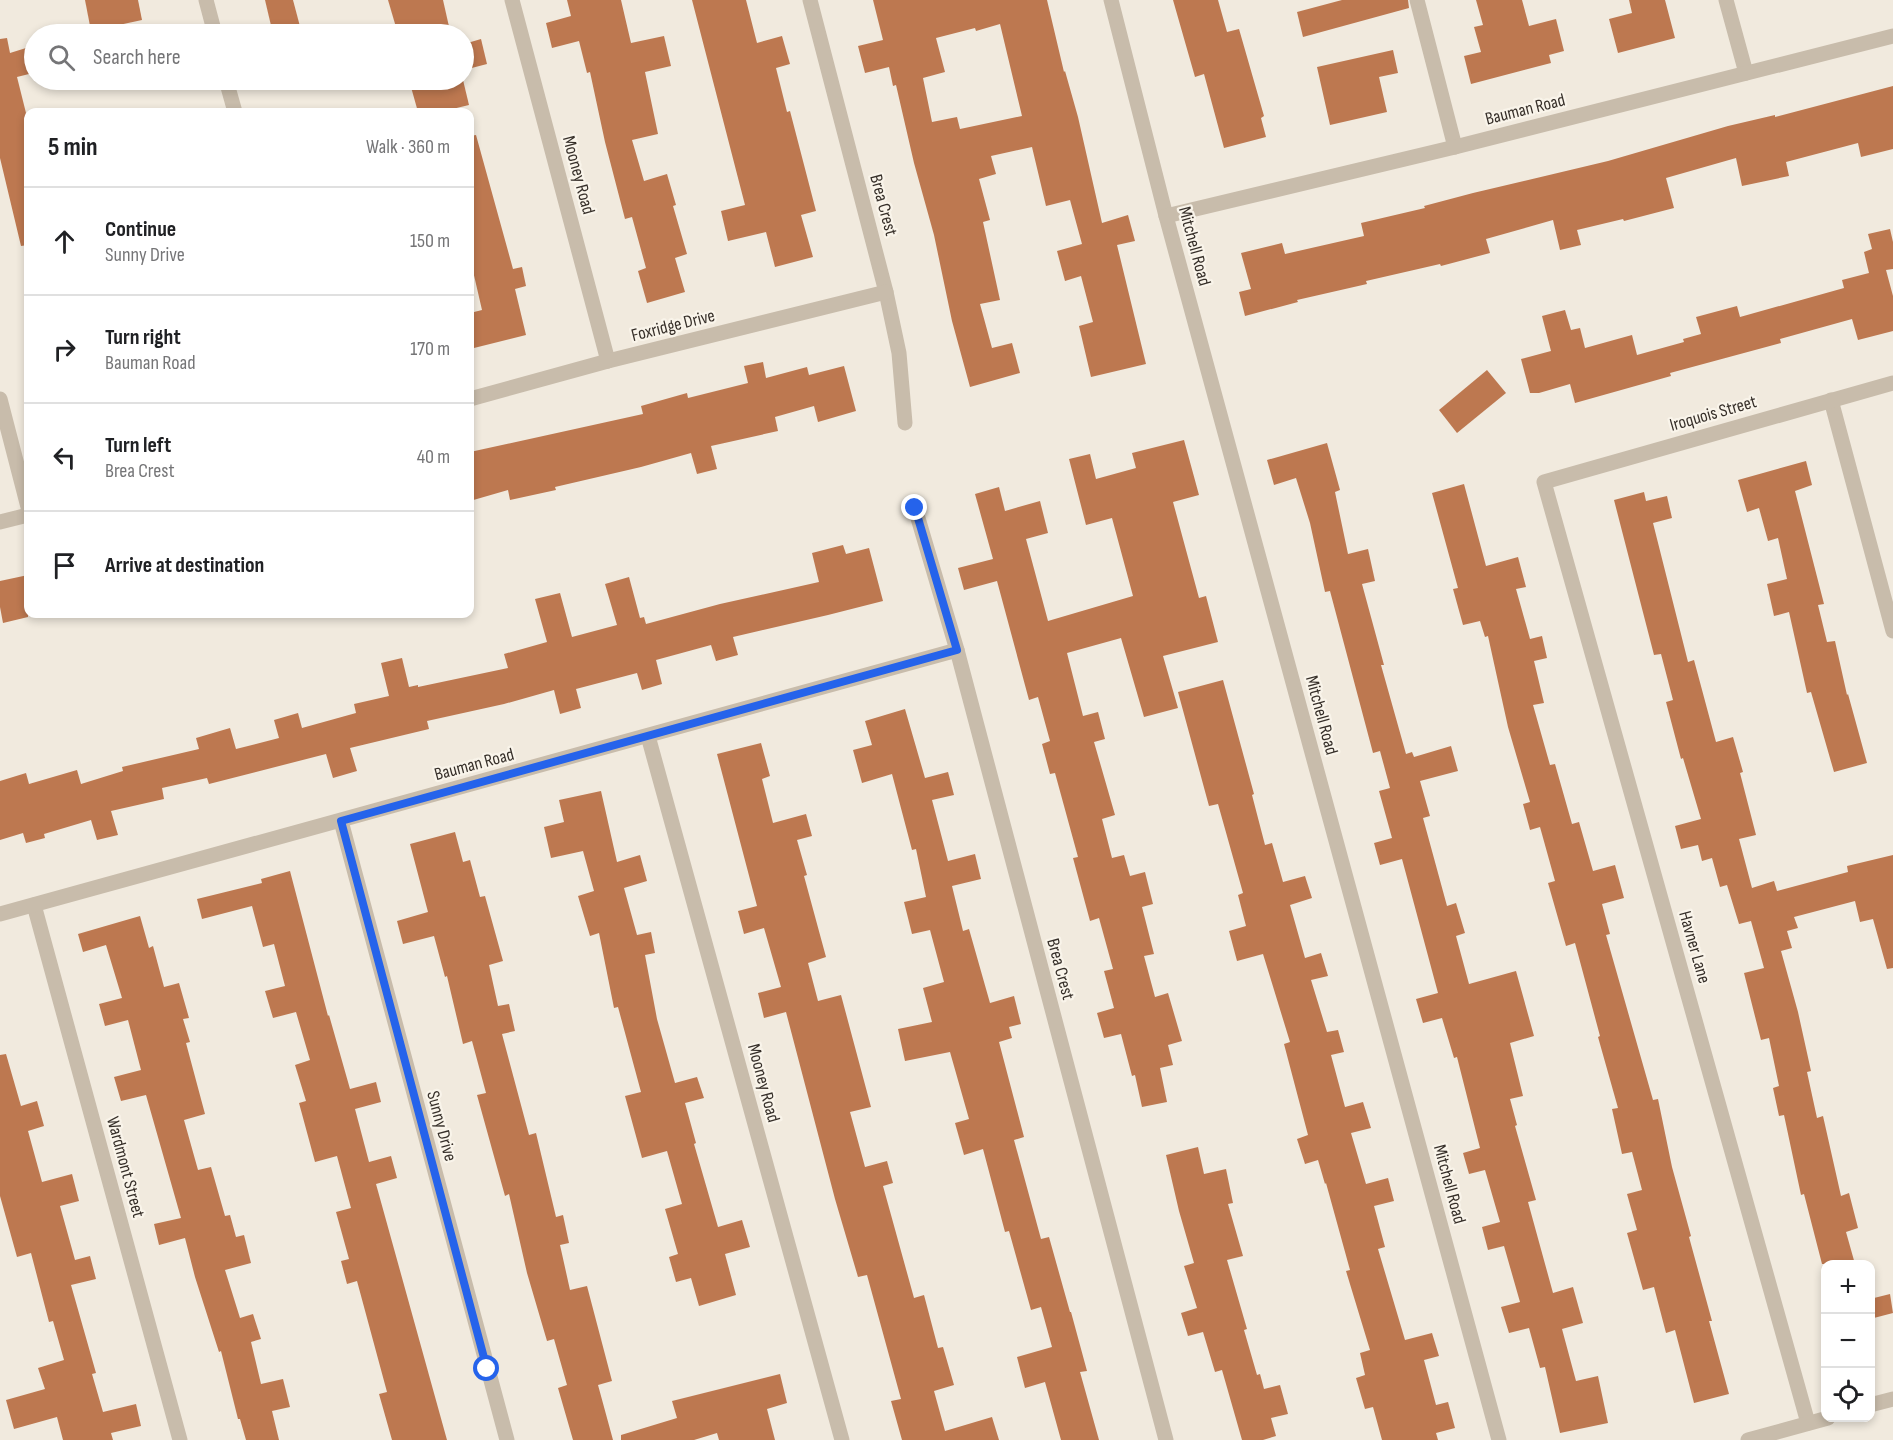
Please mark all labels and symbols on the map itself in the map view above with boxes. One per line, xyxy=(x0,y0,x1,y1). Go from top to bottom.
street label: Bauman Road xyxy=(1483,89,1567,130)
street label: Mooney Road xyxy=(558,134,599,217)
street label: Brea Crest xyxy=(865,172,902,239)
street label: Mitchell Road xyxy=(1174,204,1215,288)
street label: Foxridge Drive xyxy=(629,305,717,346)
street label: Iroquois Street xyxy=(1667,391,1759,436)
route end xyxy=(901,494,927,520)
street label: Mitchell Road xyxy=(1301,673,1342,757)
street label: Bauman Road xyxy=(432,744,516,785)
street label: Havner Lane xyxy=(1674,908,1715,986)
street label: Brea Crest xyxy=(1042,936,1079,1003)
street label: Mooney Road xyxy=(743,1042,784,1125)
street label: Sunny Drive xyxy=(422,1089,461,1164)
street label: Wardmont Street xyxy=(102,1114,149,1220)
street label: Mitchell Road xyxy=(1429,1142,1470,1226)
route start xyxy=(473,1355,499,1381)

